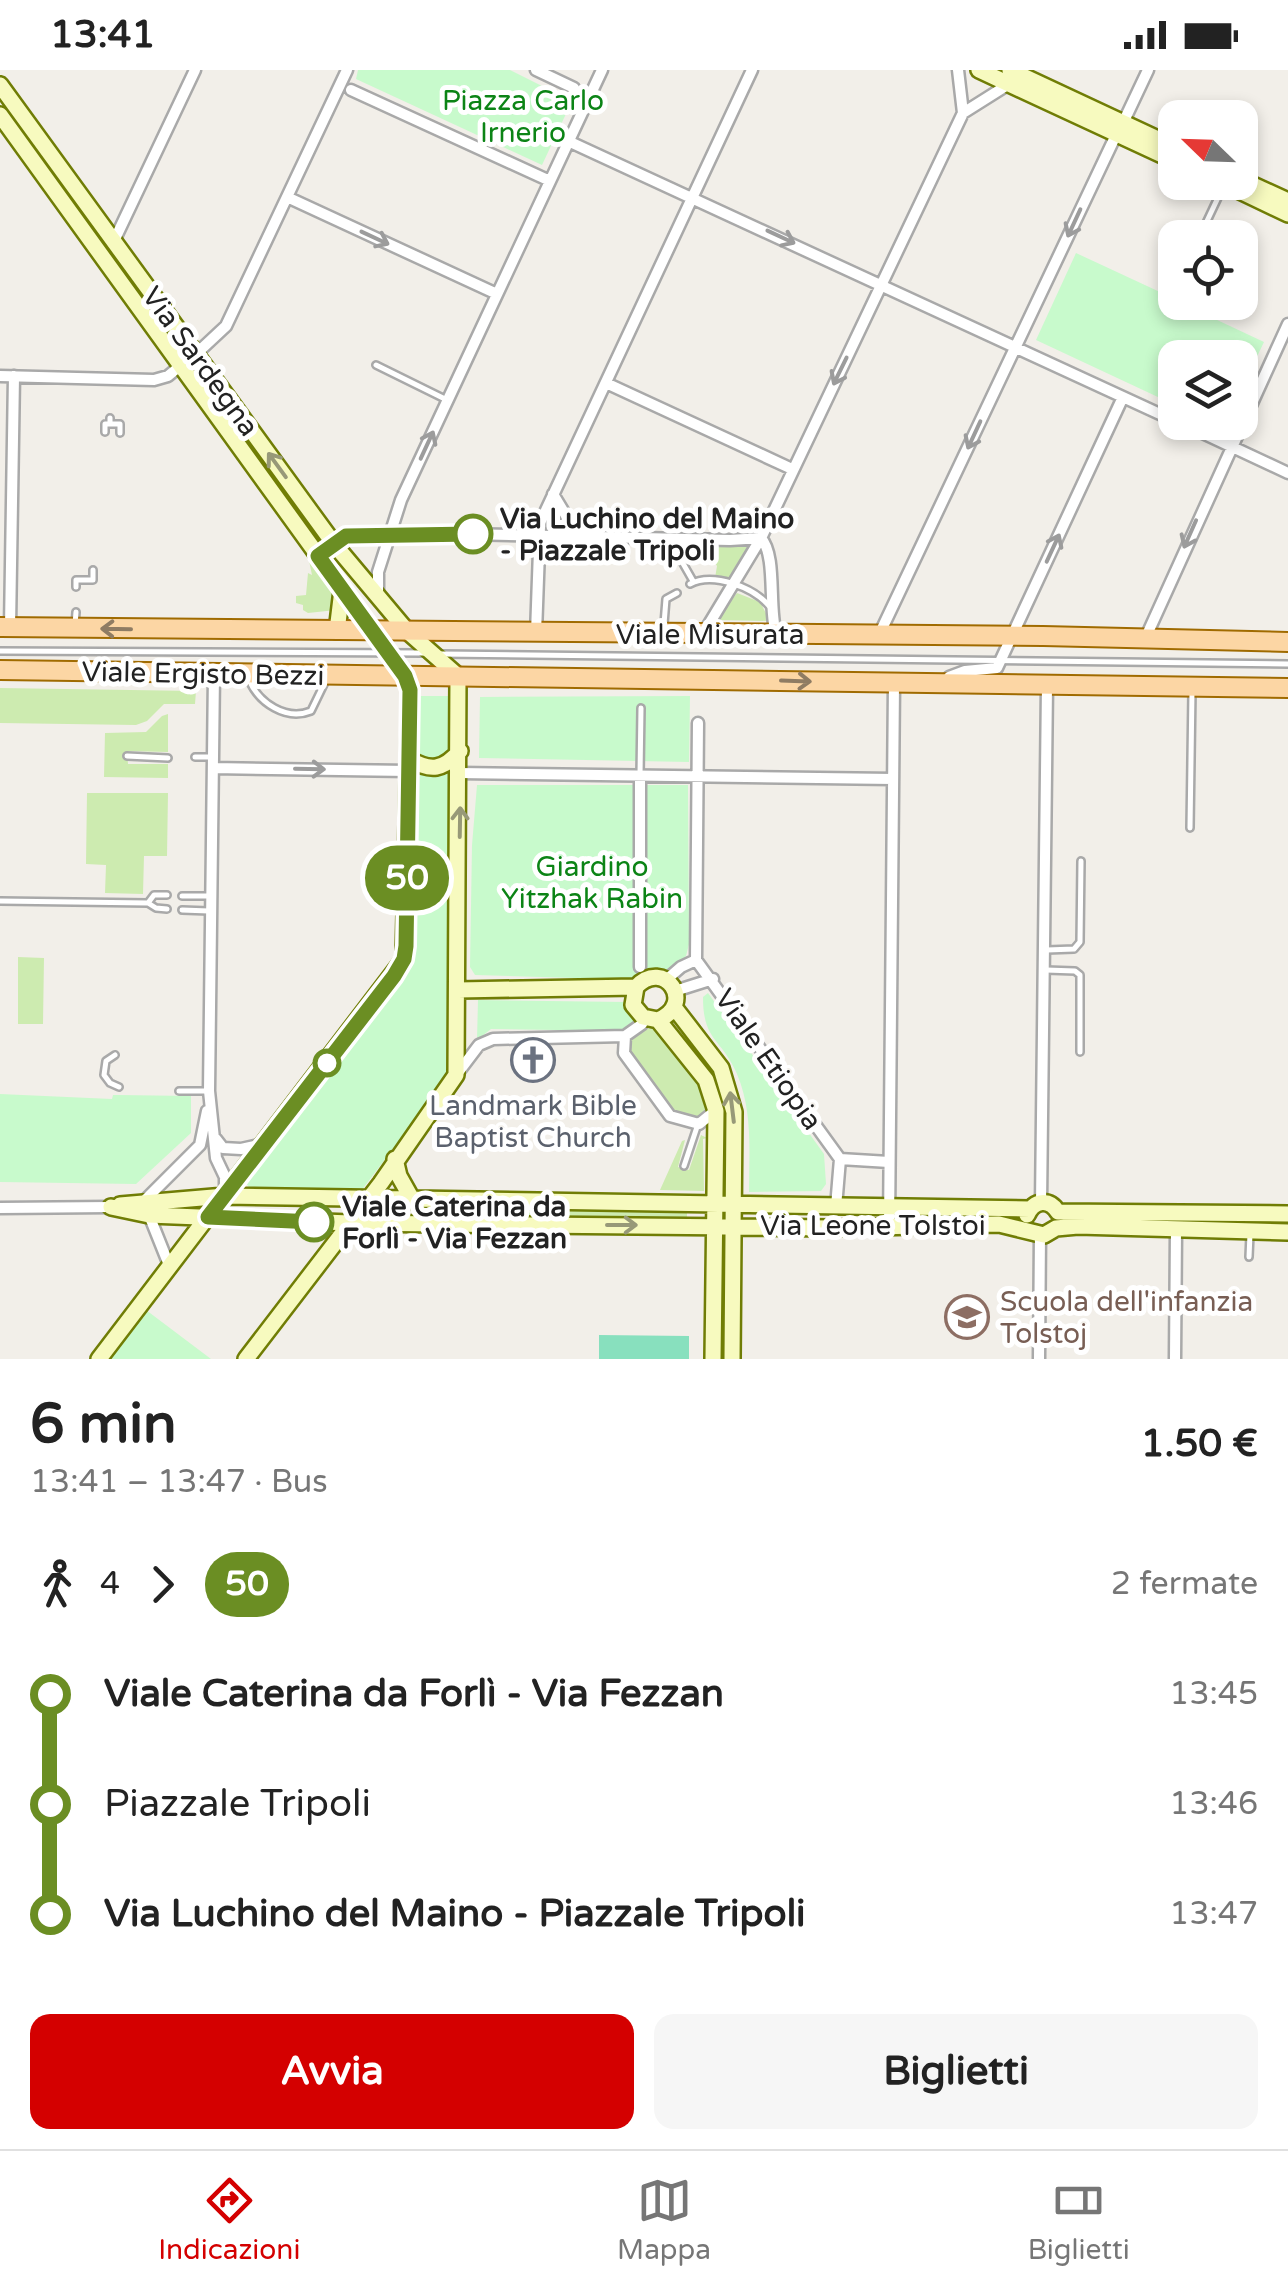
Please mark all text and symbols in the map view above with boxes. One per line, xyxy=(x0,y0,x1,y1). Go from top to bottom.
text: 13:41 xyxy=(50,12,155,58)
park label: Piazza Carlo Irnerio xyxy=(442,84,604,150)
north arrow xyxy=(1158,100,1258,200)
map controls xyxy=(1158,100,1258,440)
one-way arrow xyxy=(1064,207,1083,237)
button: locate xyxy=(1158,220,1258,320)
one-way arrow xyxy=(765,229,796,247)
one-way arrow xyxy=(359,230,390,248)
street label: Via Sardegna xyxy=(135,280,266,443)
button: layers xyxy=(1158,340,1258,440)
one-way arrow xyxy=(830,356,849,386)
one-way arrow xyxy=(964,419,983,449)
one-way arrow xyxy=(419,431,438,461)
one-way arrow xyxy=(266,452,287,479)
place label: Via Luchino del Maino - Piazzale Tripoli xyxy=(500,502,794,568)
marker: Via Luchino del Maino - Piazzale Tripoli xyxy=(454,515,492,553)
one-way arrow xyxy=(1180,518,1198,549)
one-way arrow xyxy=(1045,534,1064,564)
street label: Viale Misurata xyxy=(616,618,804,652)
one-way arrow xyxy=(100,620,132,638)
street label: Viale Ergisto Bezzi xyxy=(81,655,325,693)
one-way arrow xyxy=(780,672,812,691)
one-way arrow xyxy=(294,760,326,778)
one-way arrow xyxy=(450,807,469,839)
line badge: 50 xyxy=(362,846,452,910)
park label: Giardino Yitzhak Rabin xyxy=(501,850,683,916)
text: 50 xyxy=(385,857,429,899)
street label: Viale Etiopia xyxy=(707,982,829,1137)
church icon: Landmark Bible Baptist Church xyxy=(510,1037,556,1083)
unlabelled marker xyxy=(314,1050,340,1076)
place label: Landmark Bible Baptist Church xyxy=(429,1089,637,1155)
one-way arrow xyxy=(722,1092,741,1124)
place label: Viale Caterina da Forlì - Via Fezzan xyxy=(342,1190,567,1256)
marker: Viale Caterina da Forlì - Via Fezzan xyxy=(295,1203,333,1241)
street label: Via Leone Tolstoi xyxy=(760,1209,986,1243)
one-way arrow xyxy=(606,1215,638,1234)
place label: Scuola dell'infanzia Tolstoj xyxy=(1000,1285,1253,1351)
school or university icon: Scuola dell'infanzia Tolstoj xyxy=(944,1294,990,1340)
text: 6 min xyxy=(30,1392,177,1458)
text: 1.50 € xyxy=(1141,1421,1258,1467)
text: 13:41 – 13:47 · Bus xyxy=(30,1463,328,1501)
icon: walk xyxy=(30,1557,85,1612)
icon: forward xyxy=(135,1557,190,1612)
text: 50 xyxy=(225,1563,269,1605)
text: 4 xyxy=(100,1565,120,1603)
text: 2 fermate xyxy=(1111,1565,1258,1603)
text: Viale Caterina da Forlì - Via Fezzan xyxy=(104,1671,724,1717)
text: 13:45 xyxy=(1169,1675,1258,1713)
text: Piazzale Tripoli xyxy=(104,1781,371,1827)
text: 13:46 xyxy=(1169,1785,1258,1823)
text: Via Luchino del Maino - Piazzale Tripoli xyxy=(104,1891,806,1937)
text: 13:47 xyxy=(1169,1895,1258,1933)
button: Avvia xyxy=(30,2014,634,2129)
button: Biglietti xyxy=(654,2014,1258,2129)
tab: Indicazioni xyxy=(158,2173,300,2267)
tab: Mappa xyxy=(617,2173,711,2267)
tab: Biglietti xyxy=(1028,2173,1130,2267)

